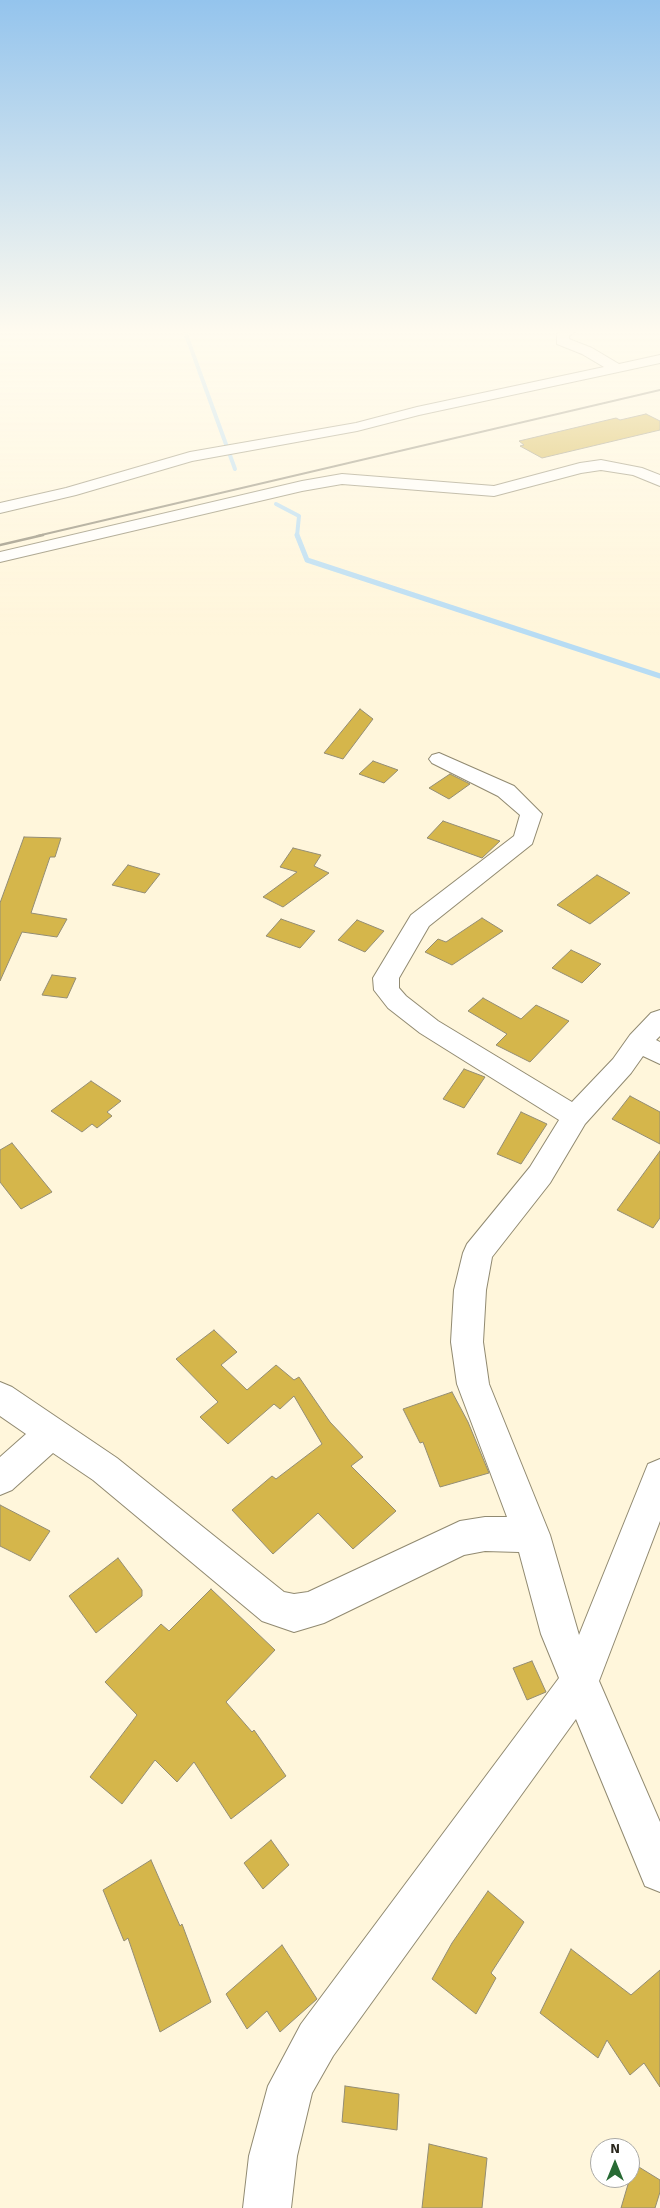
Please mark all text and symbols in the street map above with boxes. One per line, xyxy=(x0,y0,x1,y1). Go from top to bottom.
north arrow xyxy=(590,2138,640,2188)
text: N xyxy=(610,2140,620,2157)

